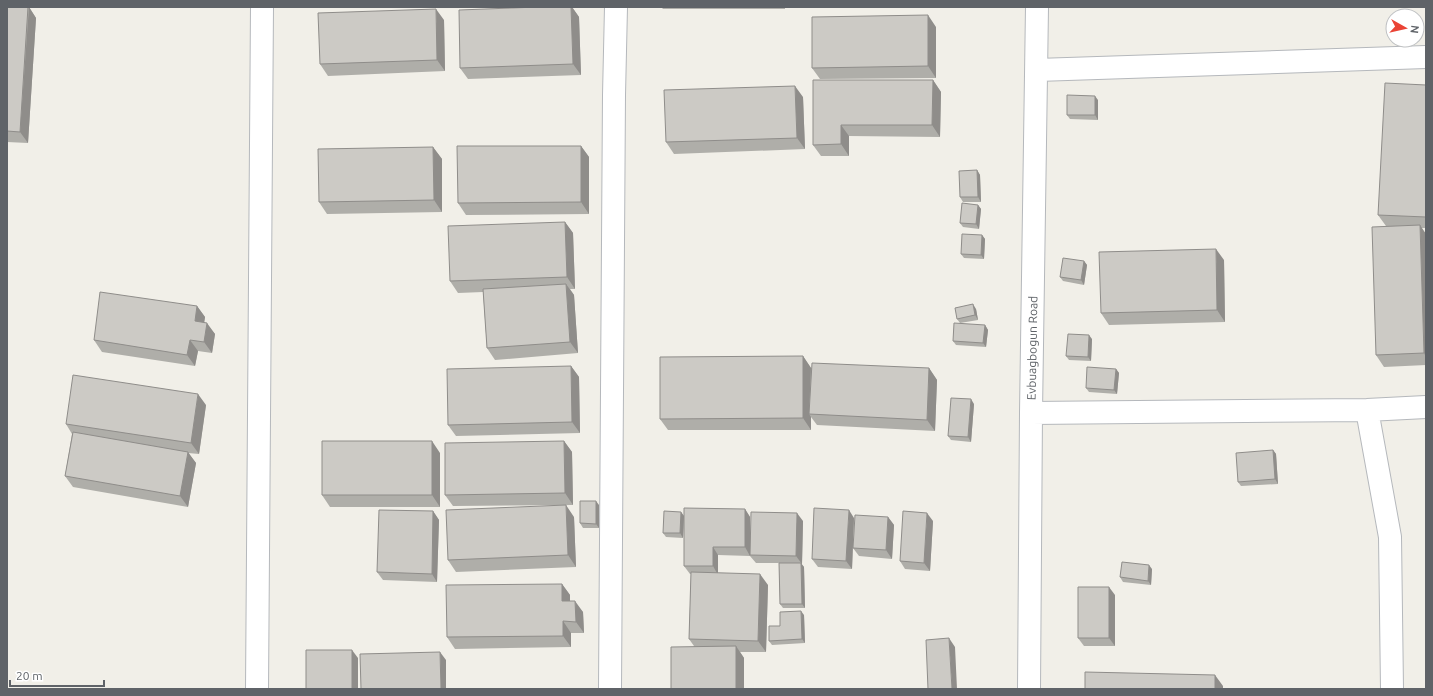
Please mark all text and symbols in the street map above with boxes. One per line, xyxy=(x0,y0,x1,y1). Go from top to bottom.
north arrow xyxy=(1385,8,1425,48)
text: N xyxy=(1408,24,1421,34)
street label: Evbuagbogun Road xyxy=(1025,296,1039,400)
scale bar xyxy=(10,662,104,688)
text: 20 m xyxy=(16,669,43,682)

